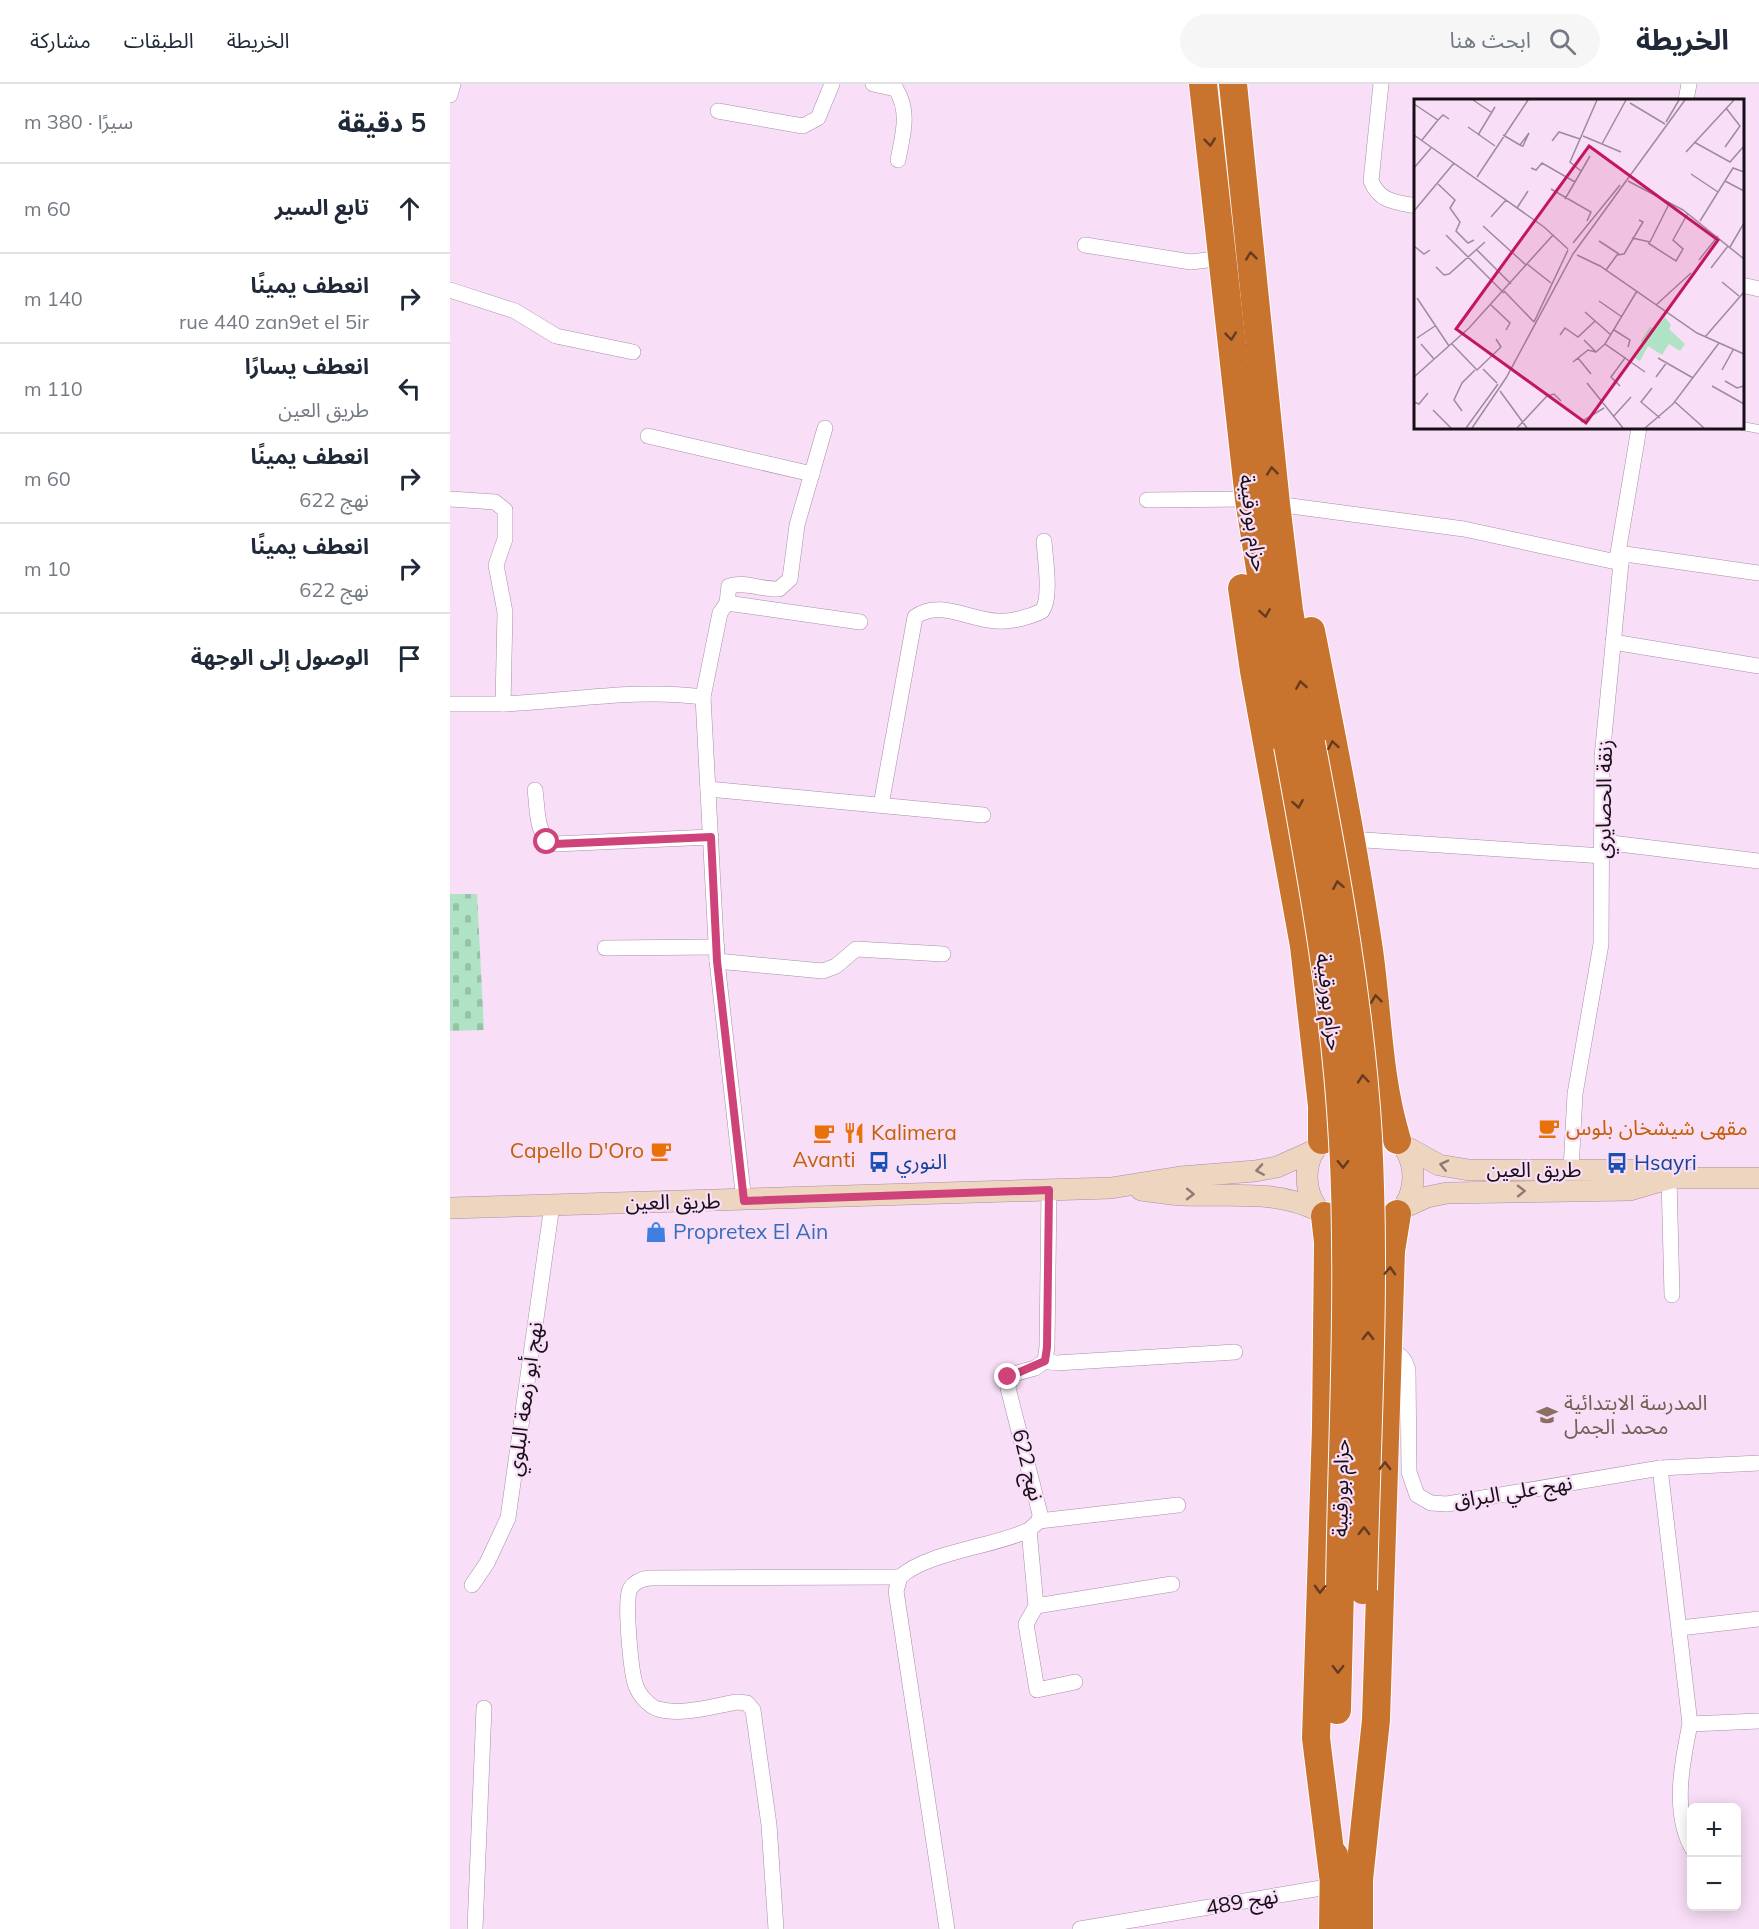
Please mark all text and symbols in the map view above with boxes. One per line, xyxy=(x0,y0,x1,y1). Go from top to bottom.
search box xyxy=(1180,14,1600,68)
text: الخريطة xyxy=(1636,22,1729,57)
icon: search xyxy=(1546,25,1579,58)
text: ابحث هنا xyxy=(1449,26,1531,54)
text: مشاركة xyxy=(30,27,91,53)
text: الطبقات xyxy=(124,27,194,53)
text: الخريطة xyxy=(227,27,290,53)
inset map xyxy=(1414,99,1744,429)
text: 5 دقيقة xyxy=(338,106,426,139)
text: سيرًا · 380 m xyxy=(24,109,133,134)
one-way arrow xyxy=(1203,138,1216,147)
icon: ahead xyxy=(393,192,426,225)
text: تابع السير xyxy=(275,193,369,221)
text: 60 m xyxy=(24,196,71,221)
one-way arrow xyxy=(1245,252,1258,261)
text: انعطف يمينًا xyxy=(250,271,369,299)
icon: right xyxy=(393,282,426,315)
text: 140 m xyxy=(24,286,83,311)
text: rue 440 zan9et el 5ir xyxy=(179,309,369,334)
one-way arrow xyxy=(1224,331,1237,341)
text: انعطف يسارًا xyxy=(245,352,369,380)
icon: left xyxy=(393,372,426,405)
text: 110 m xyxy=(24,376,83,401)
text: طريق العين xyxy=(278,397,369,422)
text: انعطف يمينًا xyxy=(250,442,369,470)
icon: right xyxy=(393,462,426,495)
text: 60 m xyxy=(24,466,71,491)
one-way arrow xyxy=(1266,467,1279,476)
street label: حزام بورقيبة xyxy=(1230,472,1274,574)
text: نهج 622 xyxy=(299,487,369,512)
text: انعطف يمينًا xyxy=(250,532,369,560)
icon: right xyxy=(393,552,426,585)
text: 10 m xyxy=(24,556,71,581)
text: نهج 622 xyxy=(299,577,369,602)
one-way arrow xyxy=(1258,607,1271,617)
icon: arrive xyxy=(393,642,426,675)
text: الوصول إلى الوجهة xyxy=(191,643,369,671)
one-way arrow xyxy=(1295,680,1308,690)
street label: زنقة الحصايري xyxy=(1589,739,1621,859)
one-way arrow xyxy=(1327,740,1340,750)
one-way arrow xyxy=(1291,799,1304,809)
route start xyxy=(533,828,559,854)
one-way arrow xyxy=(1332,881,1344,890)
street label: حزام بورقيبة xyxy=(1307,952,1349,1053)
one-way arrow xyxy=(1370,995,1383,1004)
one-way arrow xyxy=(1356,1074,1369,1083)
place label: مقهى شيشخان بلوس xyxy=(1566,1114,1748,1140)
cafe icon: مقهى شيشخان بلوس xyxy=(1537,1116,1561,1140)
place label: Kalimera xyxy=(871,1119,957,1145)
cafe icon: Avanti xyxy=(812,1121,836,1145)
restaurant icon: Kalimera xyxy=(842,1121,866,1145)
place label: Capello D'Oro xyxy=(510,1137,644,1163)
cafe icon: Capello D'Oro xyxy=(649,1139,673,1163)
place label: Avanti xyxy=(792,1146,856,1172)
place label: النوري xyxy=(896,1148,947,1178)
place label: Hsayri xyxy=(1634,1149,1697,1175)
bus stop icon: النوري xyxy=(867,1150,891,1174)
bus stop icon: Hsayri xyxy=(1605,1151,1629,1175)
street label: طريق العين xyxy=(1486,1156,1582,1183)
one-way arrow xyxy=(1337,1159,1349,1168)
one-way arrow xyxy=(1439,1159,1449,1172)
one-way arrow xyxy=(1255,1163,1264,1175)
one-way arrow xyxy=(1517,1185,1526,1197)
street label: طريق العين xyxy=(625,1187,721,1216)
one-way arrow xyxy=(1186,1188,1195,1200)
place label: Propretex El Ain xyxy=(673,1218,828,1244)
shop icon: Propretex El Ain xyxy=(644,1220,668,1244)
one-way arrow xyxy=(1384,1267,1397,1276)
street label: نهج أبو زمعة البلوي xyxy=(500,1320,552,1478)
one-way arrow xyxy=(1362,1332,1375,1341)
route end xyxy=(994,1363,1020,1389)
place label: المدرسة الابتدائية محمد الجمل xyxy=(1564,1389,1708,1439)
school or university icon: المدرسة الابتدائية محمد الجمل xyxy=(1535,1403,1559,1427)
street label: نهج 622 xyxy=(1005,1426,1050,1504)
street label: حزام بورقيبة xyxy=(1326,1439,1358,1537)
one-way arrow xyxy=(1379,1462,1391,1471)
street label: نهج علي البراق xyxy=(1452,1469,1575,1517)
one-way arrow xyxy=(1358,1527,1370,1536)
one-way arrow xyxy=(1314,1585,1326,1594)
one-way arrow xyxy=(1332,1664,1344,1673)
map controls xyxy=(1687,1803,1741,1911)
button: + xyxy=(1687,1803,1741,1857)
button: − xyxy=(1687,1857,1741,1911)
street label: نهج 489 xyxy=(1204,1882,1281,1923)

